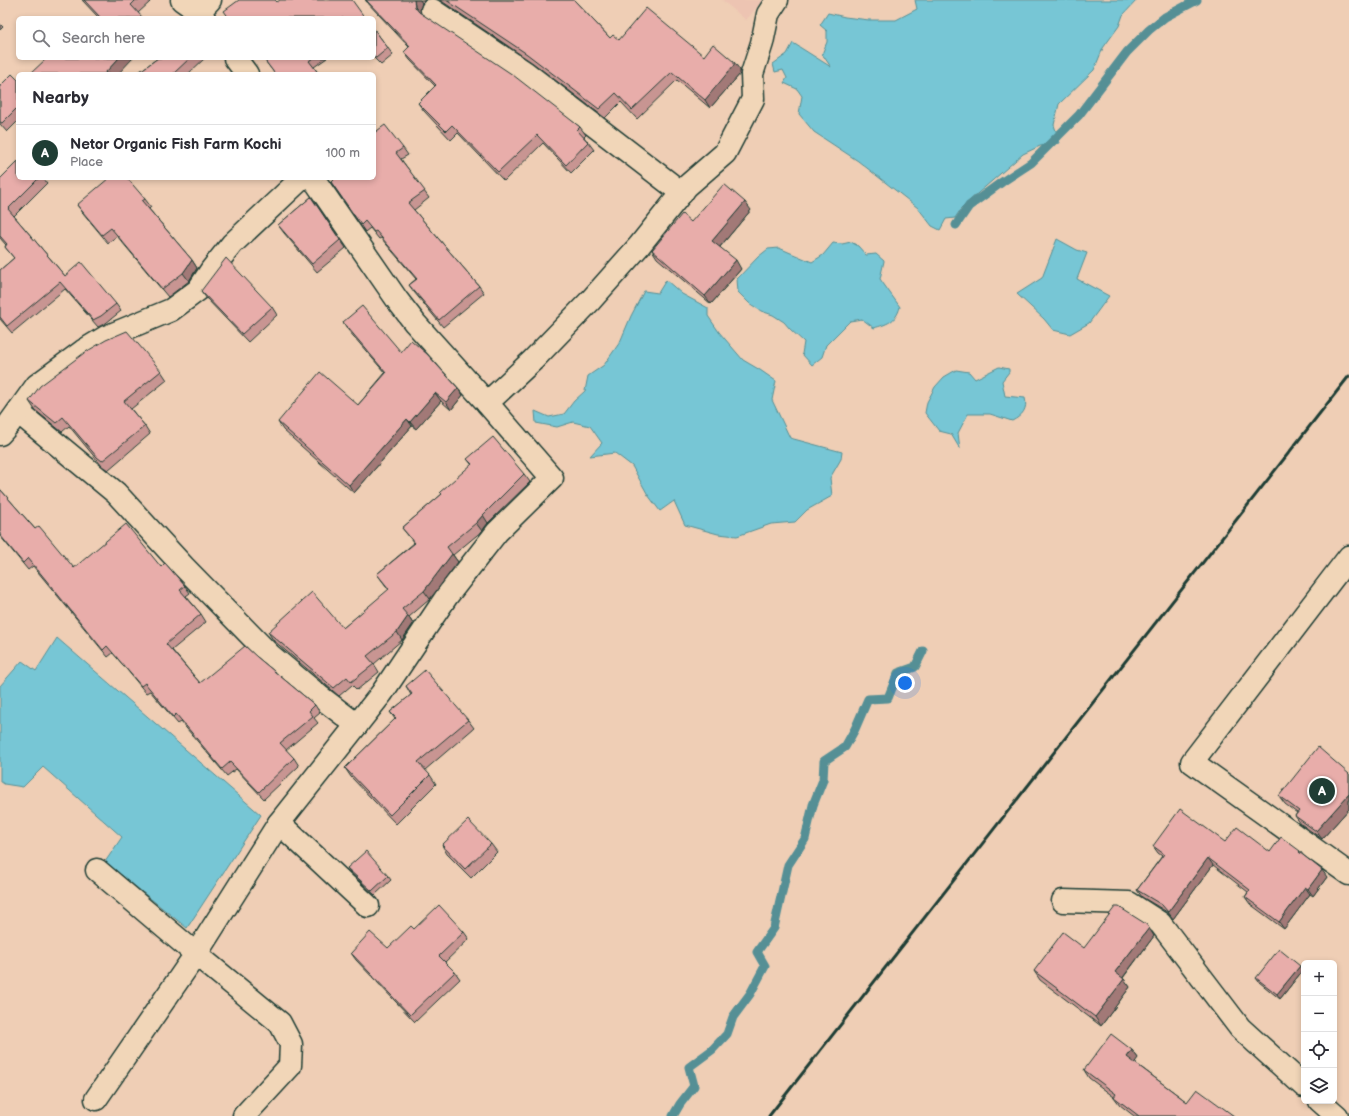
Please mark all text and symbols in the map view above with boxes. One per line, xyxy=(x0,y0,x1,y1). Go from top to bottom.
search box xyxy=(16,16,376,60)
icon: search xyxy=(30,27,52,49)
text: Search here xyxy=(62,29,145,48)
text: Nearby xyxy=(32,88,89,108)
text: Netor Organic Fish Farm Kochi xyxy=(70,135,281,154)
text: A xyxy=(41,145,49,161)
text: 100 m xyxy=(325,145,360,161)
text: Place xyxy=(70,154,103,170)
your location xyxy=(895,673,915,693)
pin: A xyxy=(1309,776,1335,806)
map controls xyxy=(1301,960,1337,1104)
button: + xyxy=(1301,960,1337,996)
button: − xyxy=(1301,996,1337,1032)
button: locate xyxy=(1301,1032,1337,1068)
button: layers xyxy=(1301,1068,1337,1104)

